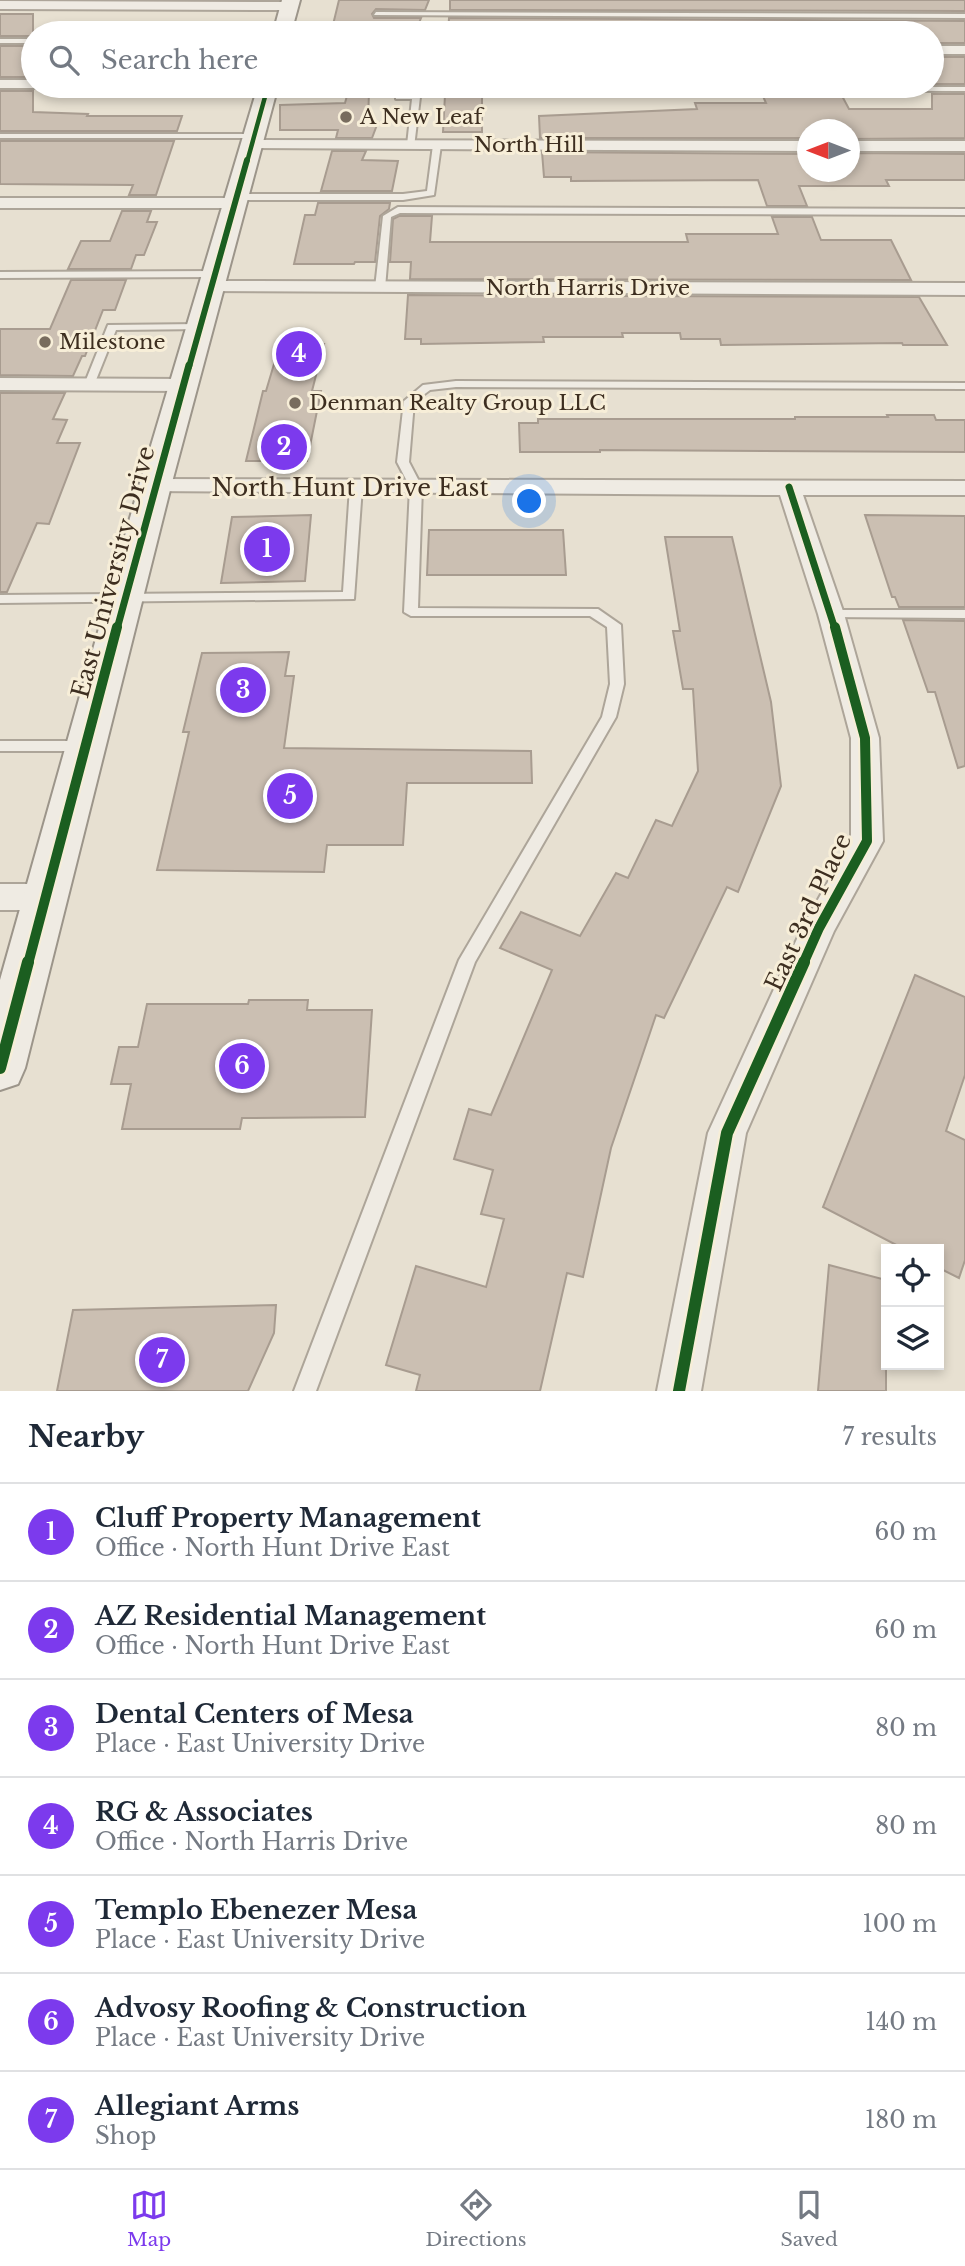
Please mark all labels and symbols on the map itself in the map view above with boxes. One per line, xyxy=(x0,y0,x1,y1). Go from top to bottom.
place label: A New Leaf xyxy=(359,104,485,130)
marker: A New Leaf xyxy=(338,109,354,125)
north arrow xyxy=(797,119,860,182)
street label: North Hill xyxy=(474,132,585,158)
street label: North Harris Drive xyxy=(486,275,690,301)
pin: 4 xyxy=(276,328,322,380)
place label: Milestone xyxy=(59,329,166,355)
marker: Milestone xyxy=(37,334,53,350)
place label: Denman Realty Group LLC xyxy=(309,390,606,416)
marker: Denman Realty Group LLC xyxy=(287,395,303,411)
pin: 2 xyxy=(261,421,307,473)
street label: East University Drive xyxy=(65,443,161,701)
street label: North Hunt Drive East xyxy=(212,473,488,502)
your location xyxy=(512,484,546,518)
pin: 1 xyxy=(244,523,290,575)
pin: 3 xyxy=(220,664,266,716)
pin: 5 xyxy=(267,770,313,822)
street label: East 3rd Place xyxy=(759,828,857,996)
pin: 6 xyxy=(219,1040,265,1092)
pin: 7 xyxy=(139,1334,185,1386)

